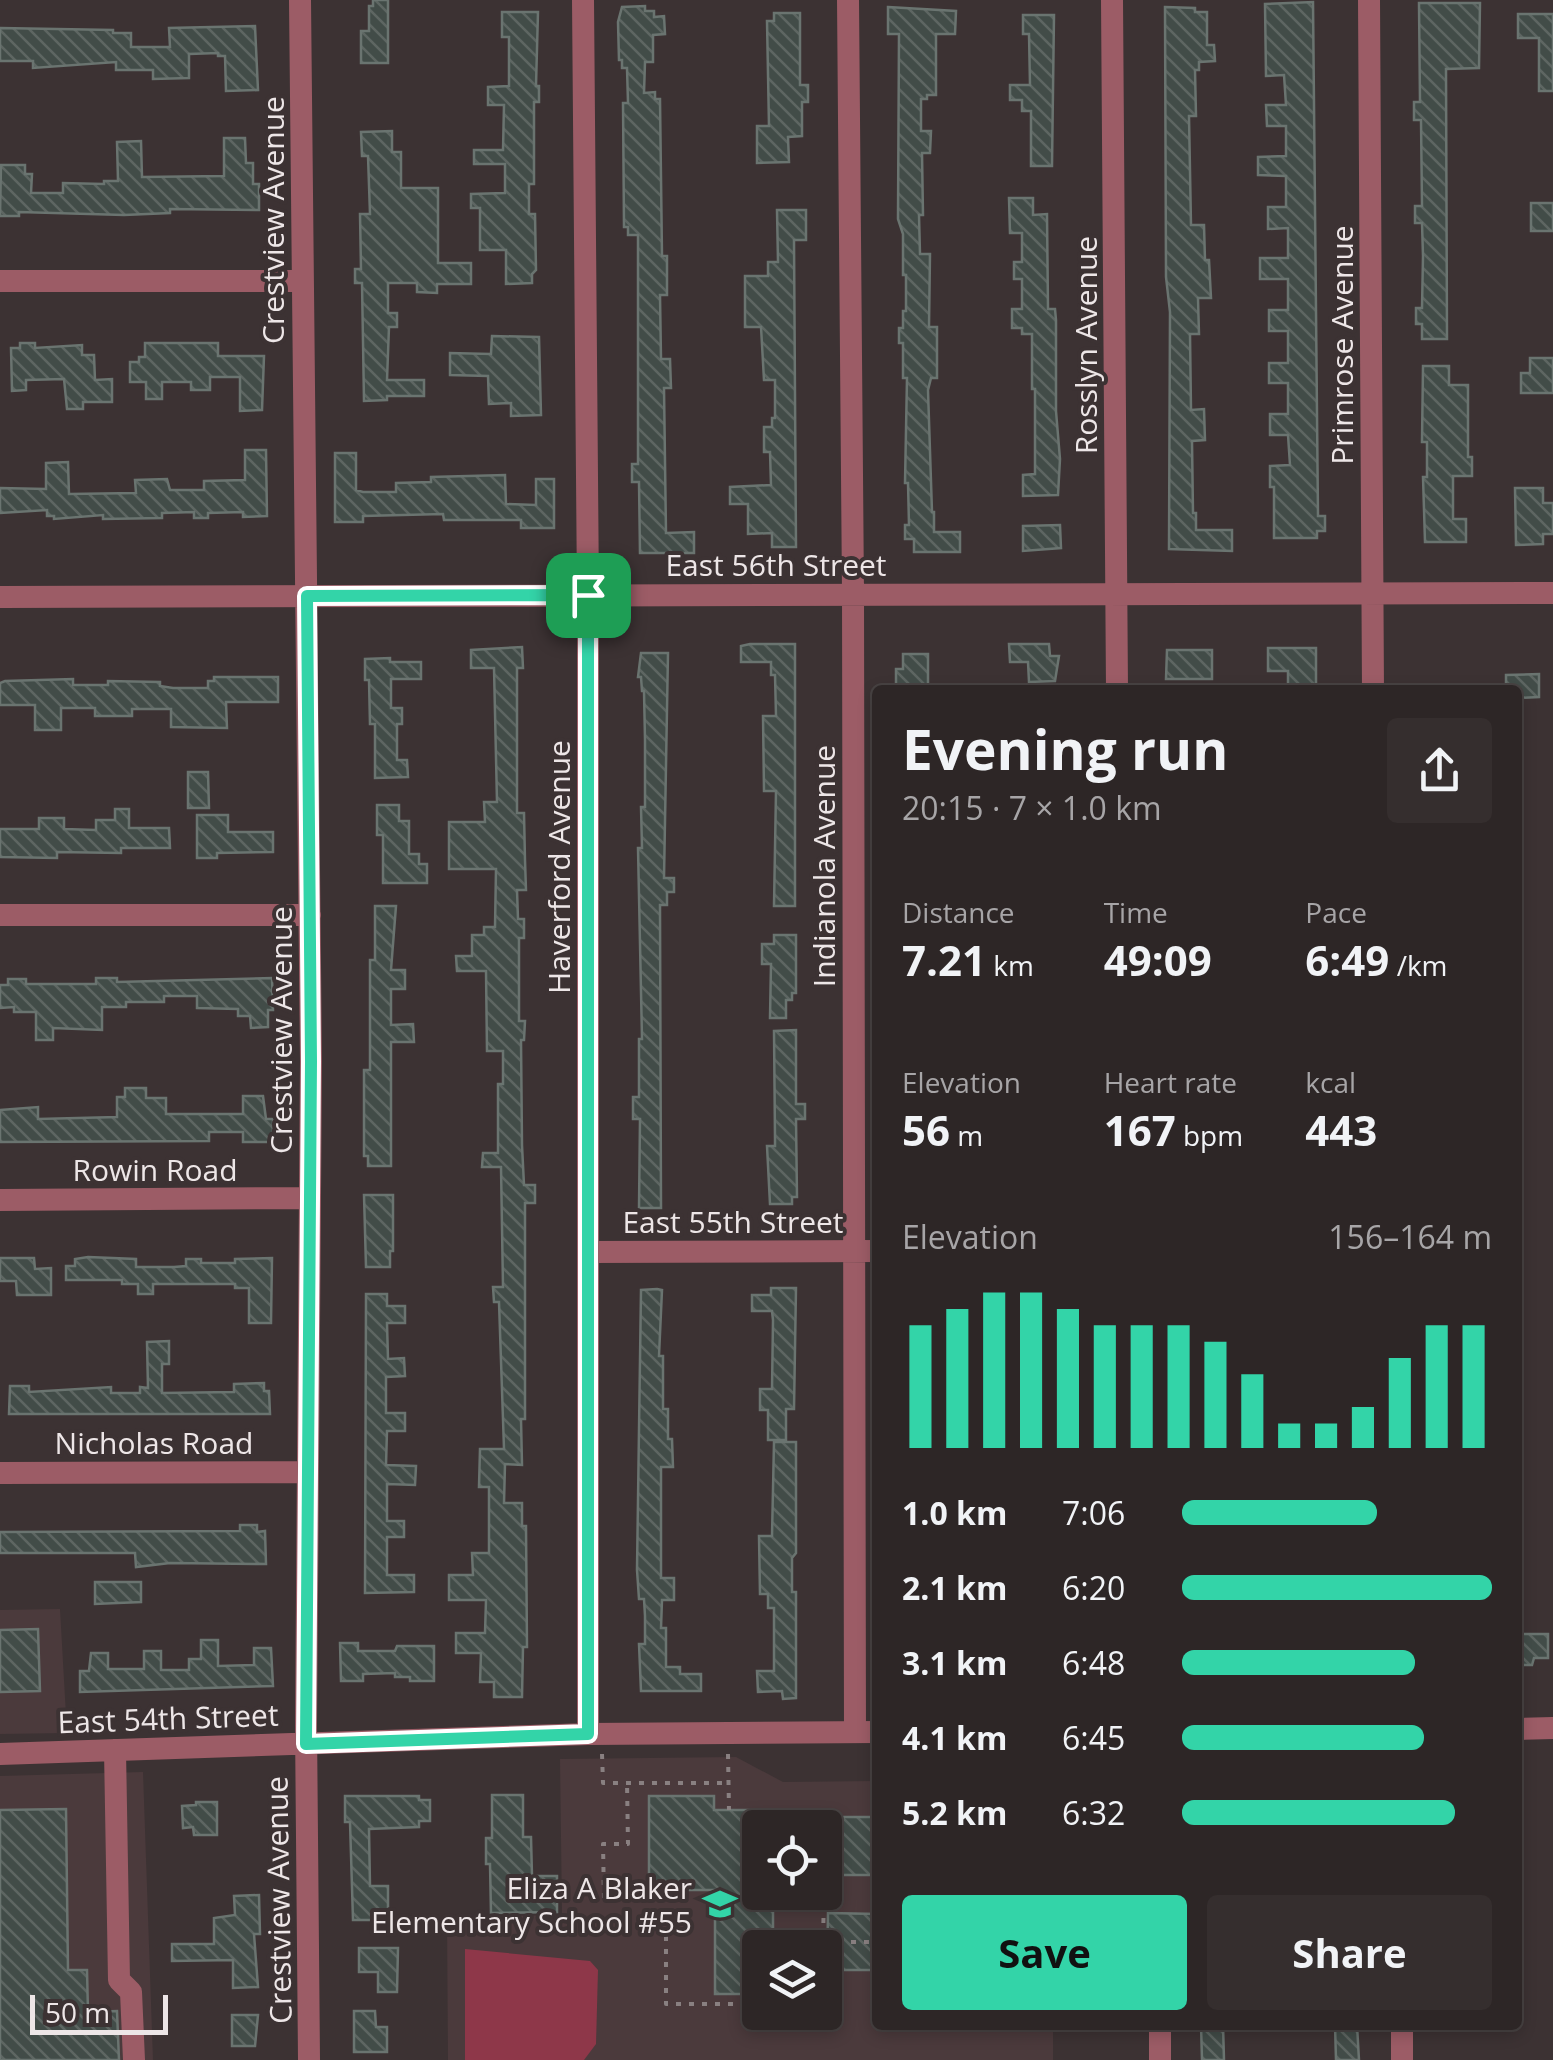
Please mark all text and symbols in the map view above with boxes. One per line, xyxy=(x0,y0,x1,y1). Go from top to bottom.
street label: Crestview Avenue xyxy=(252,96,293,344)
street label: Primrose Avenue xyxy=(1321,225,1362,465)
street label: Rosslyn Avenue xyxy=(1065,236,1106,454)
street label: East 56th Street xyxy=(665,544,887,585)
pin xyxy=(546,553,631,638)
icon: arrive xyxy=(561,568,616,623)
text: Evening run xyxy=(902,711,1228,786)
button: share xyxy=(1387,718,1492,823)
street label: Haverford Avenue xyxy=(538,740,579,994)
street label: Indianola Avenue xyxy=(803,745,844,987)
text: 20:15 · 7 × 1.0 km xyxy=(902,786,1162,829)
text: Distance xyxy=(902,893,1015,931)
text: Time xyxy=(1104,893,1168,931)
text: Pace xyxy=(1305,893,1367,931)
street label: Crestview Avenue xyxy=(260,906,301,1154)
text: 7.21 xyxy=(902,931,986,988)
text: 49:09 xyxy=(1104,931,1212,988)
text: 6:49 xyxy=(1305,931,1389,988)
text: km xyxy=(986,946,1034,984)
text: /km xyxy=(1389,946,1448,984)
text: Elevation xyxy=(902,1063,1021,1101)
text: Heart rate xyxy=(1104,1063,1237,1101)
text: kcal xyxy=(1305,1063,1356,1101)
text: 56 xyxy=(902,1101,950,1158)
text: 167 xyxy=(1104,1101,1176,1158)
text: 443 xyxy=(1305,1101,1377,1158)
text: m xyxy=(950,1116,983,1154)
text: bpm xyxy=(1176,1116,1243,1154)
street label: Rowin Road xyxy=(72,1149,238,1190)
street label: East 55th Street xyxy=(622,1201,844,1242)
text: Elevation xyxy=(902,1215,1038,1258)
text: 156–164 m xyxy=(1328,1215,1492,1258)
street label: Nicholas Road xyxy=(55,1422,253,1463)
text: 1.0 km xyxy=(902,1491,1007,1534)
text: 7:06 xyxy=(1062,1491,1125,1534)
text: 2.1 km xyxy=(902,1566,1007,1609)
text: 6:20 xyxy=(1062,1566,1125,1609)
text: 3.1 km xyxy=(902,1641,1007,1684)
text: 6:48 xyxy=(1062,1641,1125,1684)
street label: East 54th Street xyxy=(57,1694,279,1742)
text: 4.1 km xyxy=(902,1716,1007,1759)
text: 6:45 xyxy=(1062,1716,1125,1759)
street label: Crestview Avenue xyxy=(255,1776,301,2024)
text: 5.2 km xyxy=(902,1791,1007,1834)
text: 6:32 xyxy=(1062,1791,1125,1834)
map controls xyxy=(742,1810,842,2030)
button: locate xyxy=(742,1810,842,1910)
place label: Eliza A Blaker Elementary School #55 xyxy=(371,1867,692,1942)
school or university icon: Eliza A Blaker Elementary School #55 xyxy=(701,1885,739,1923)
button: Save xyxy=(902,1895,1187,2010)
button: Share xyxy=(1207,1895,1492,2010)
button: layers xyxy=(742,1930,842,2030)
scale bar xyxy=(30,1990,168,2034)
text: 50 m xyxy=(45,1993,110,2031)

